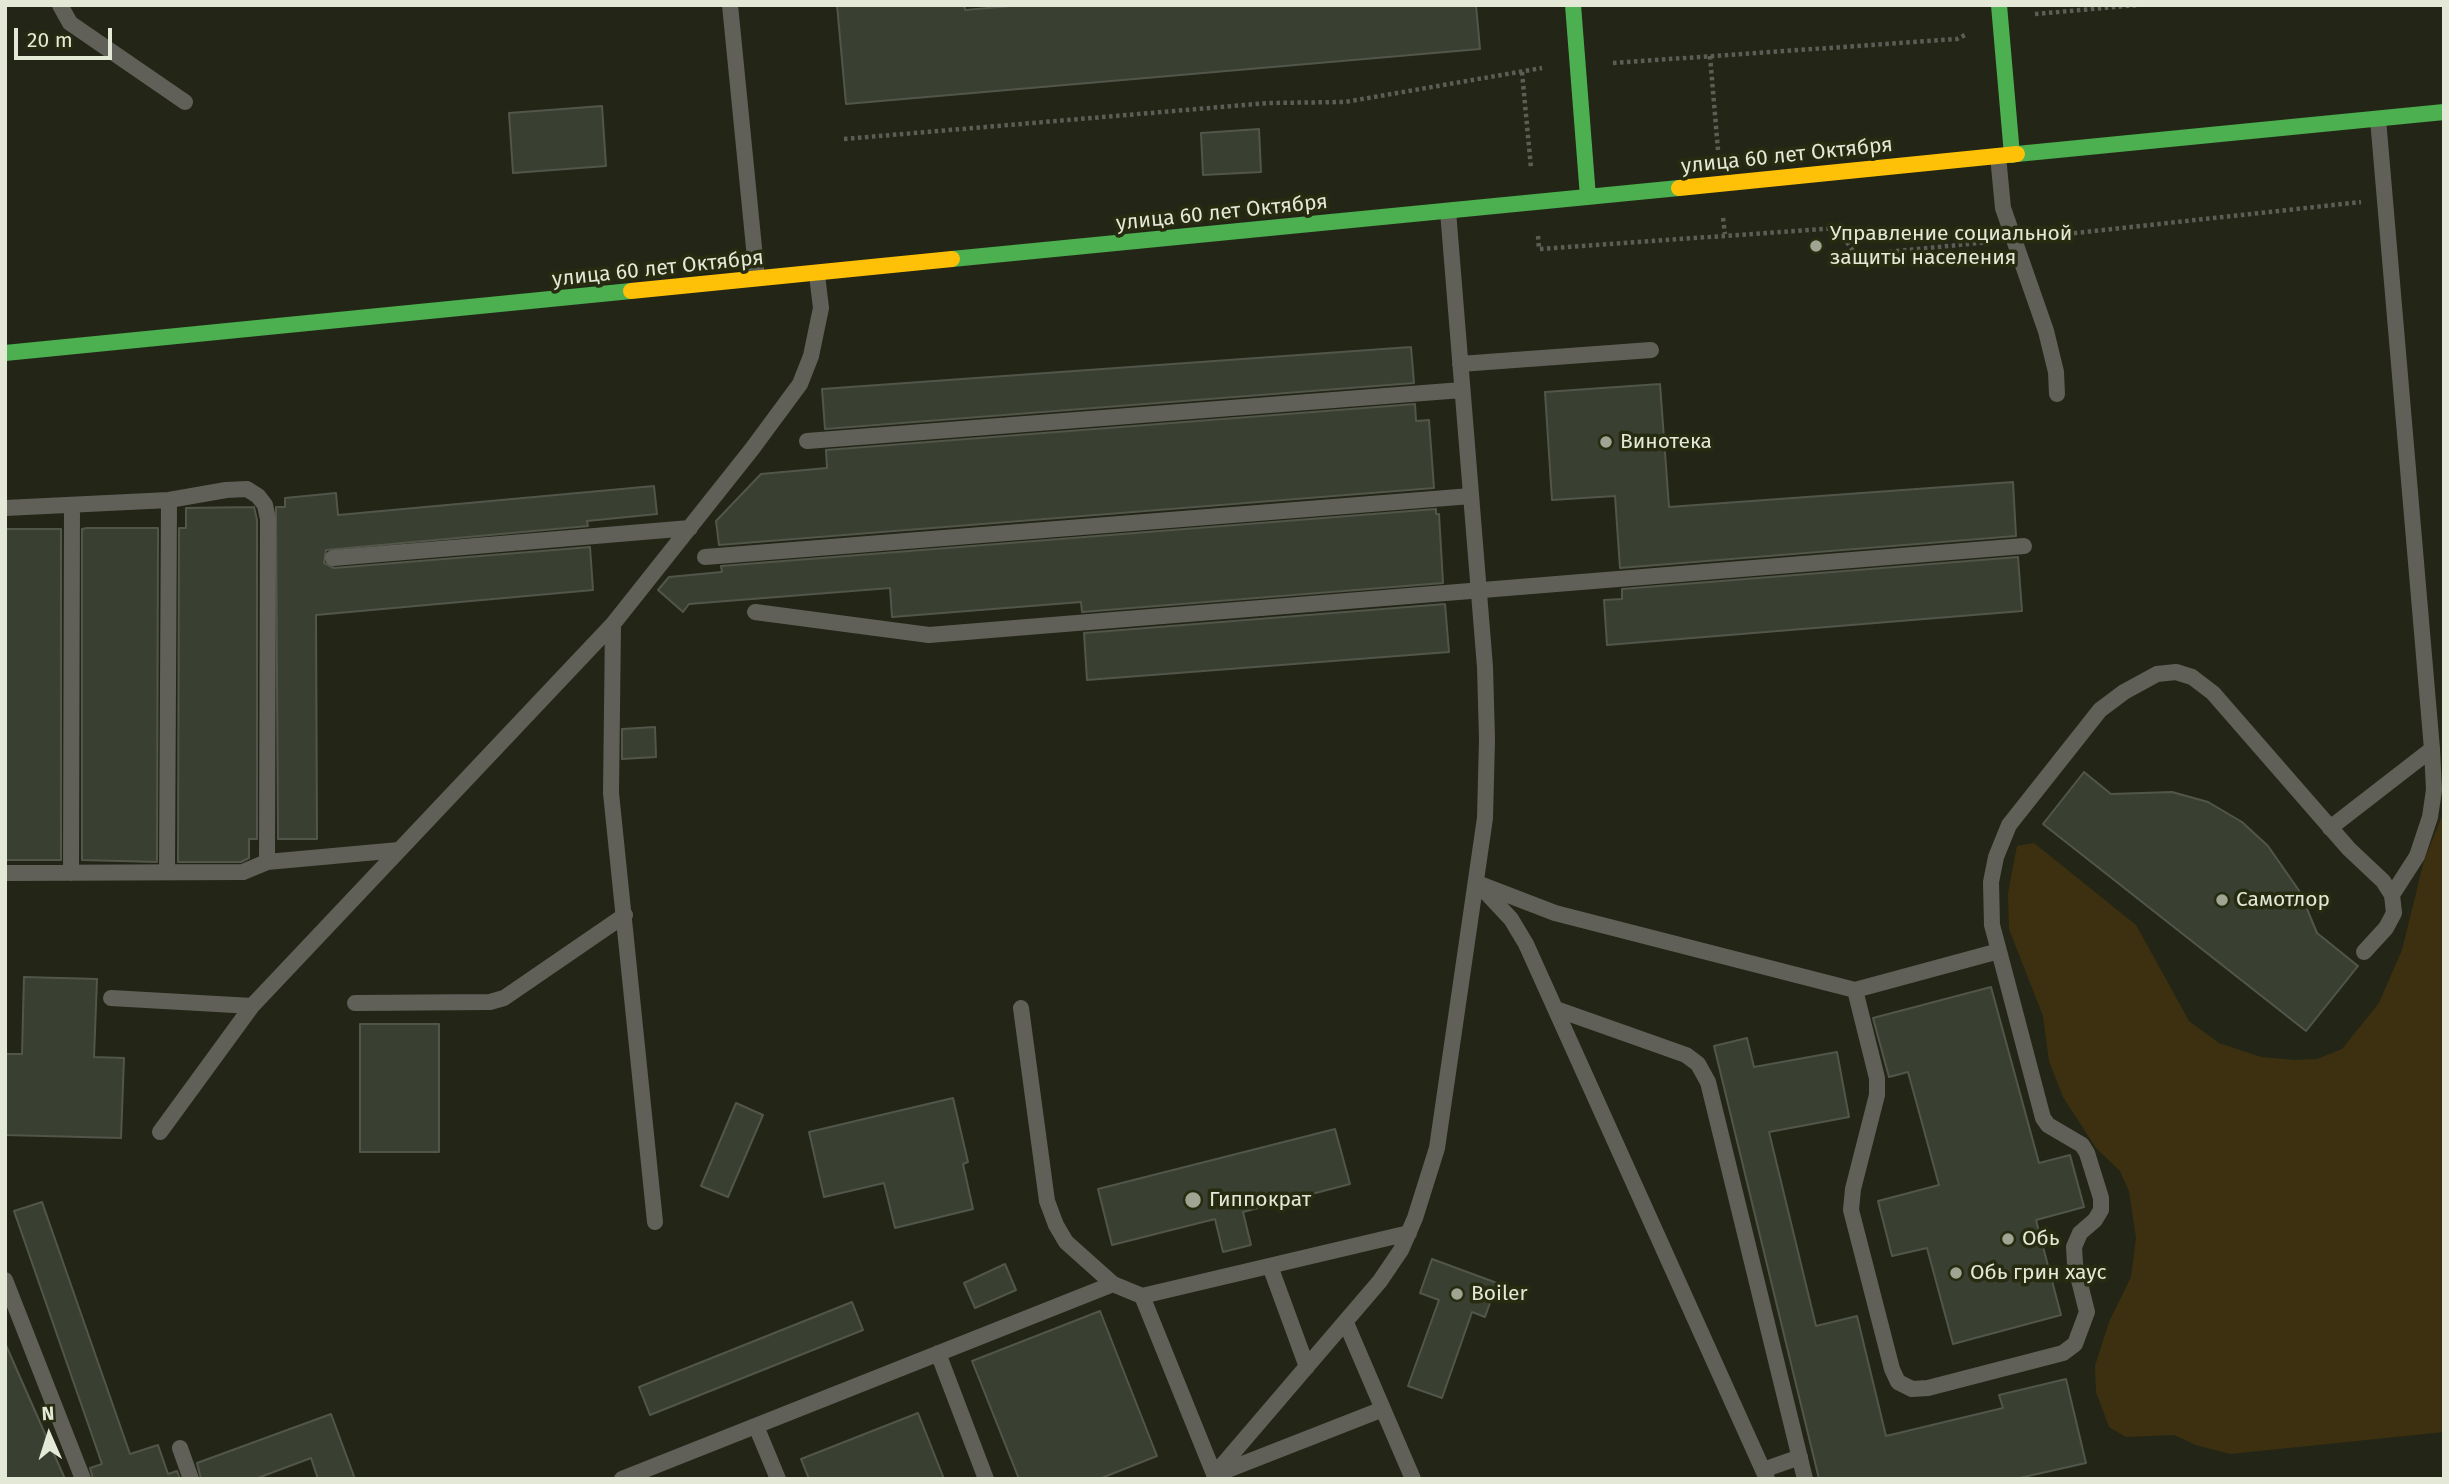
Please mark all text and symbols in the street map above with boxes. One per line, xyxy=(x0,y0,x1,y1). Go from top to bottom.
scale bar xyxy=(18,14,116,58)
text: 20 m xyxy=(27,27,73,53)
street label: улица 60 лет Октября xyxy=(1680,132,1894,180)
street label: улица 60 лет Октября xyxy=(1115,189,1329,237)
place label: Управление социальной защиты населения xyxy=(1830,221,2072,271)
marker: Управление социальной защиты населения xyxy=(1808,238,1824,254)
street label: улица 60 лет Октября xyxy=(551,245,765,293)
place label: Винотека xyxy=(1620,429,1712,455)
marker: Винотека xyxy=(1598,434,1614,450)
place label: Самотлор xyxy=(2236,887,2330,913)
marker: Самотлор xyxy=(2214,892,2230,908)
place label: Гиппократ xyxy=(1209,1187,1311,1213)
marker: Гиппократ xyxy=(1183,1190,1203,1210)
place label: Обь xyxy=(2022,1226,2060,1252)
marker: Обь xyxy=(2000,1231,2016,1247)
place label: Обь грин хаус xyxy=(1970,1260,2106,1286)
marker: Обь грин хаус xyxy=(1948,1265,1964,1281)
place label: Boiler xyxy=(1471,1281,1528,1307)
marker: Boiler xyxy=(1449,1286,1465,1302)
north arrow xyxy=(14,1400,84,1470)
text: N xyxy=(41,1402,55,1425)

